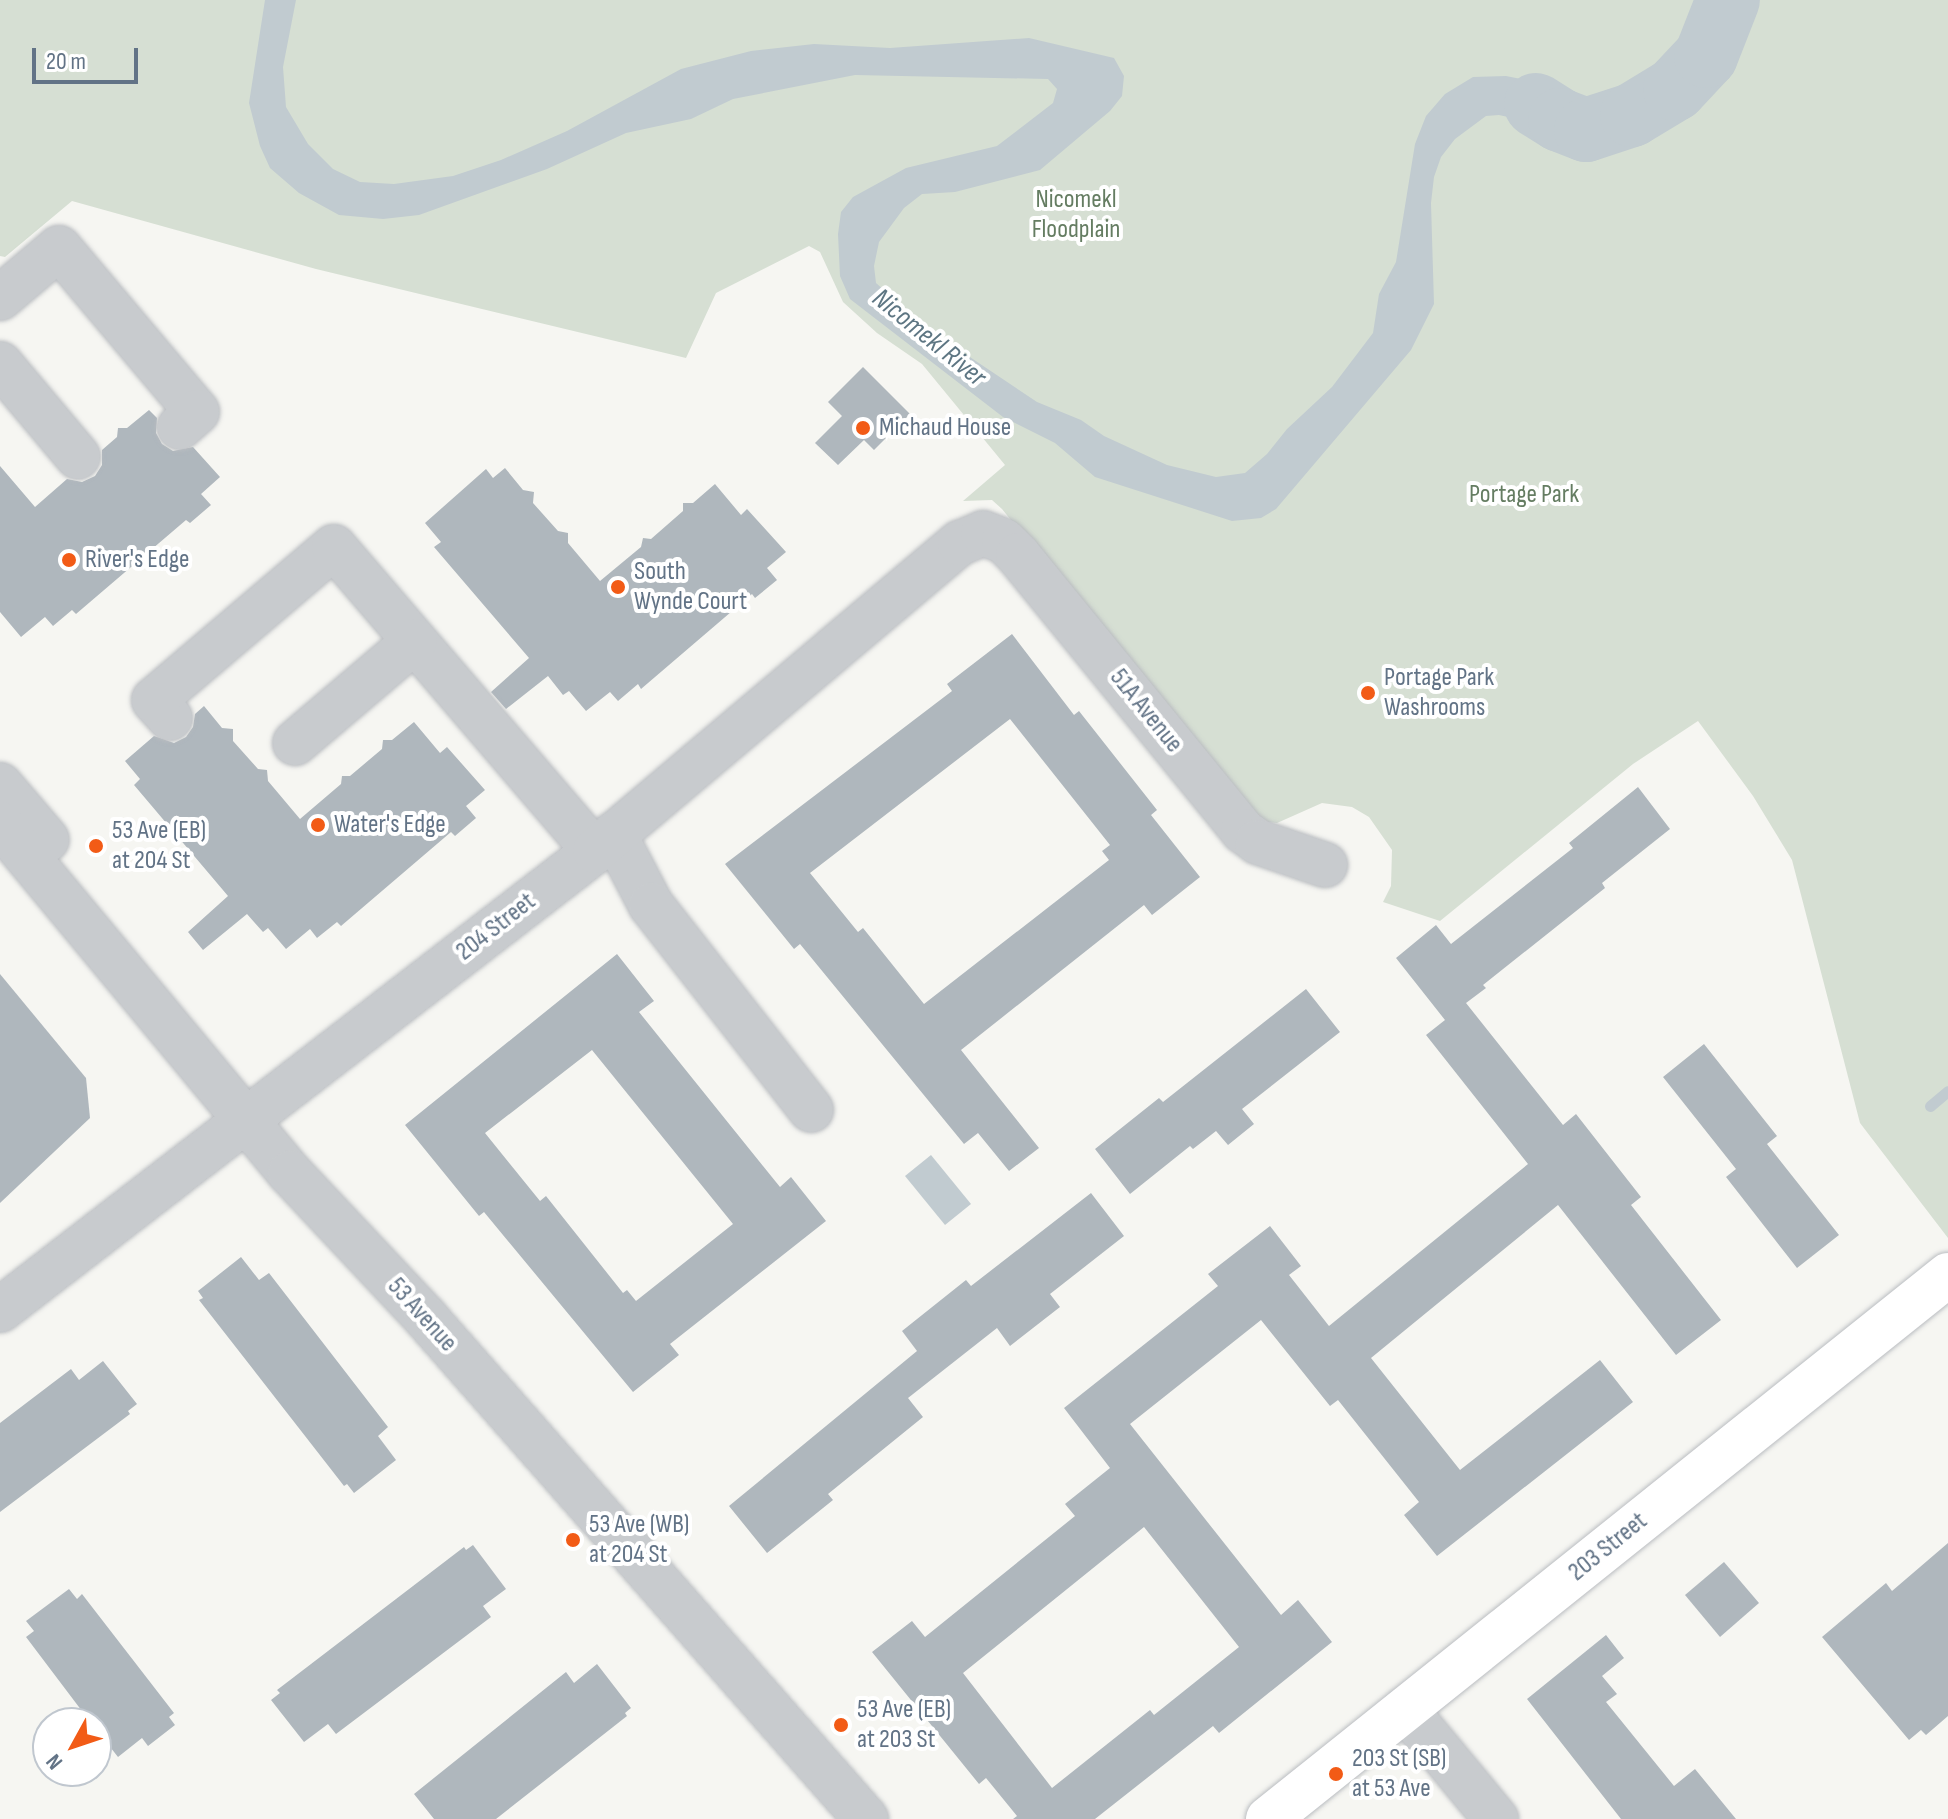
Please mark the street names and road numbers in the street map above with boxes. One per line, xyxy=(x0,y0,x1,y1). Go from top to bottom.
street label: 51A Avenue xyxy=(1103,663,1189,759)
street label: 204 Street xyxy=(450,886,542,968)
street label: 53 Avenue xyxy=(381,1271,463,1359)
street label: 203 Street xyxy=(1562,1506,1654,1588)

